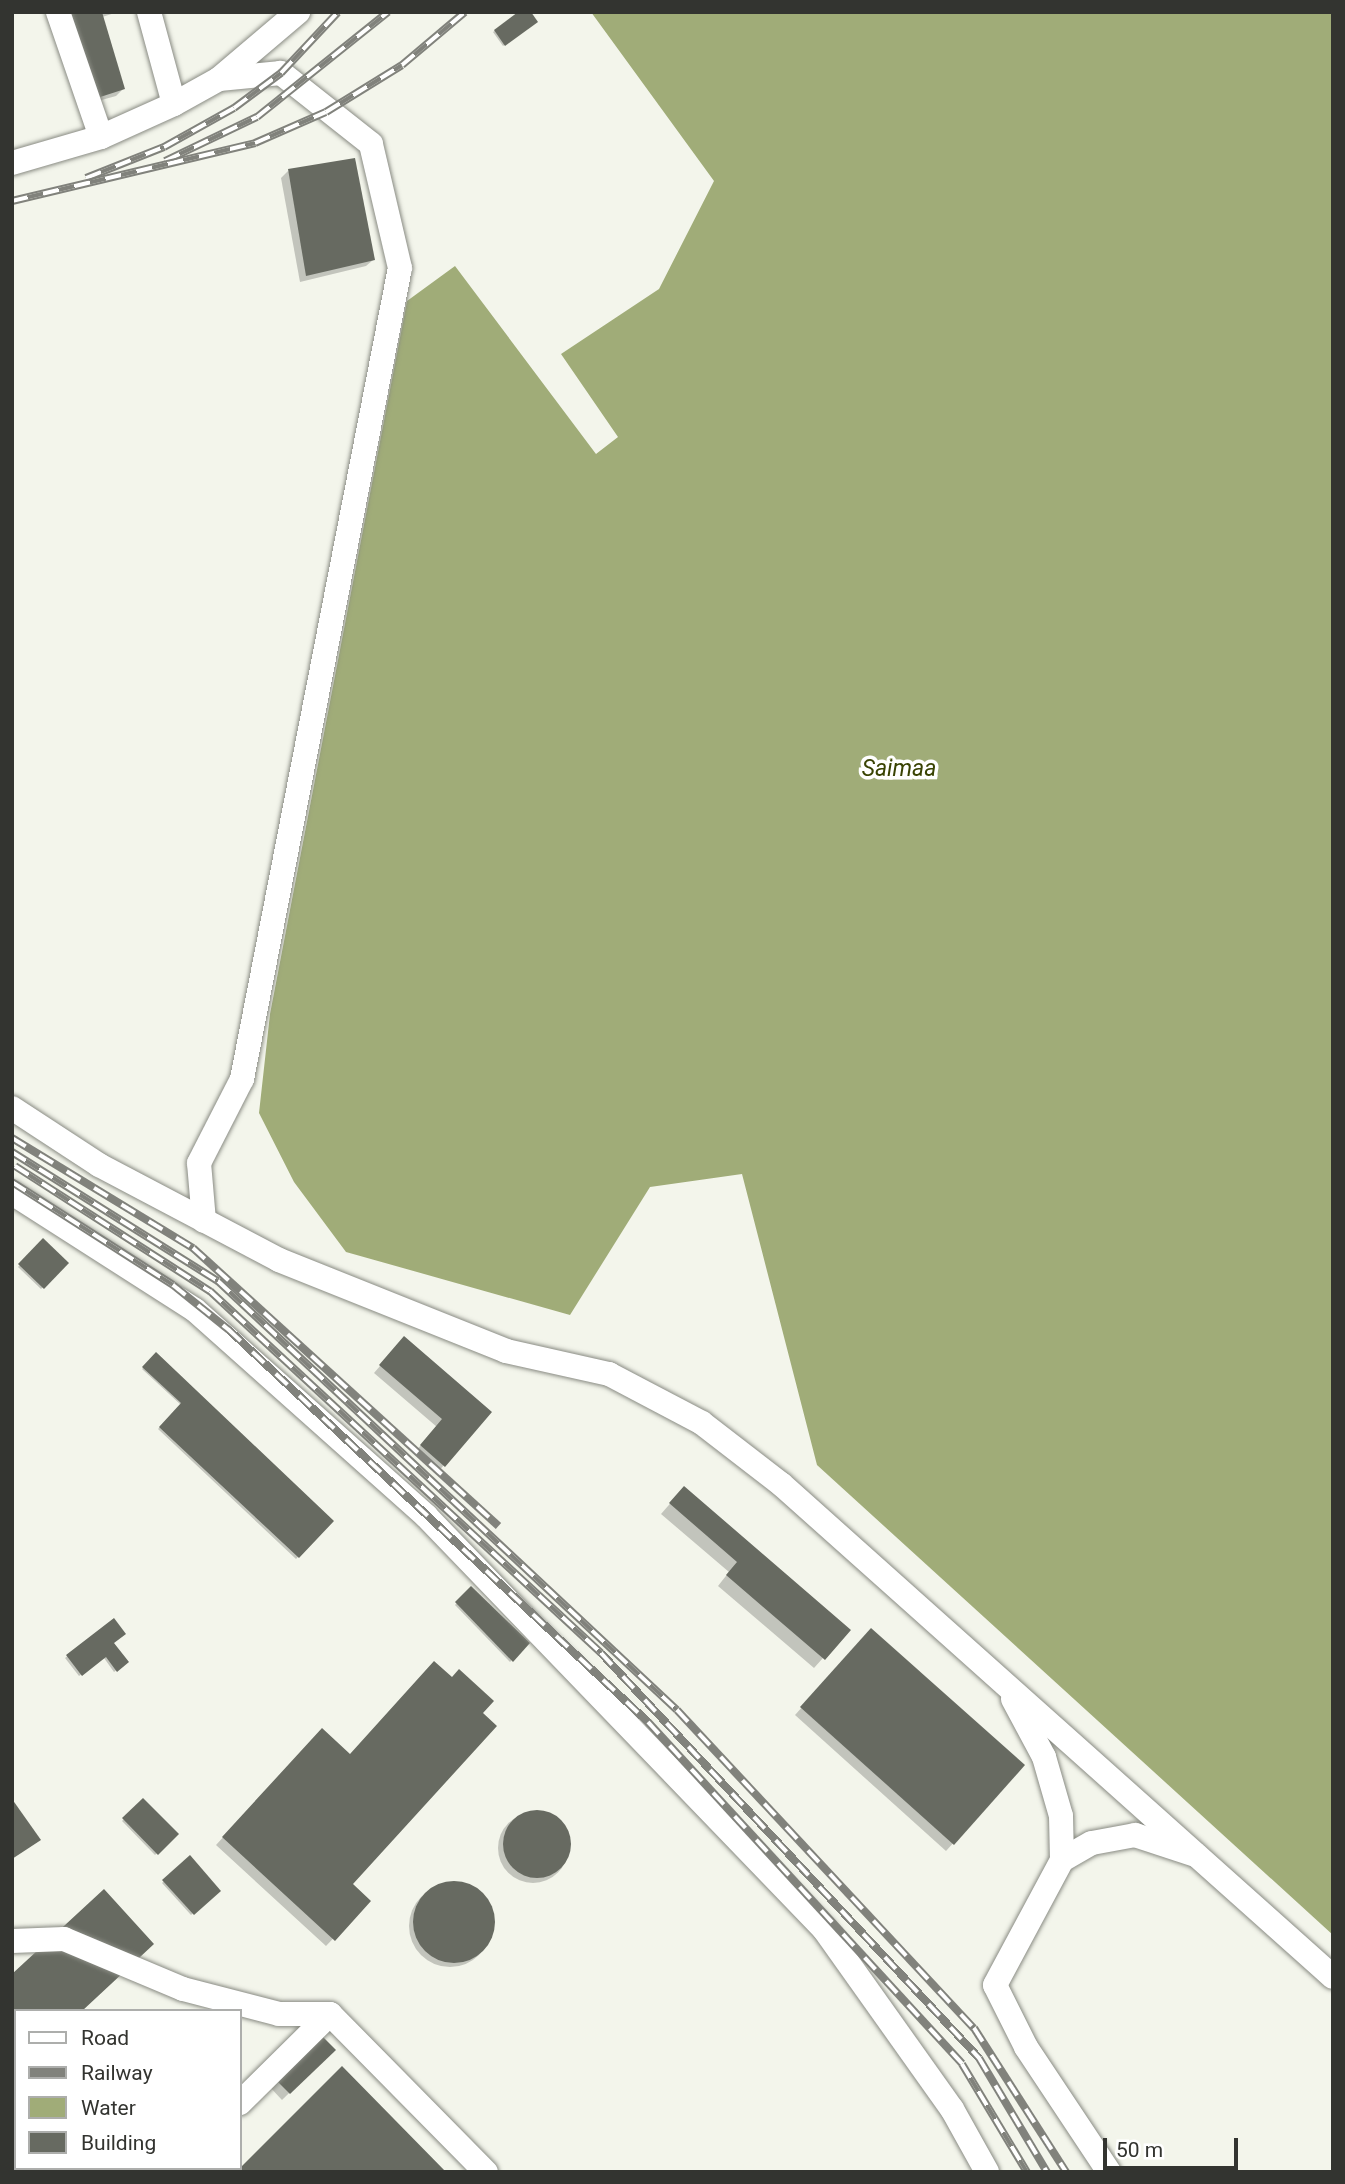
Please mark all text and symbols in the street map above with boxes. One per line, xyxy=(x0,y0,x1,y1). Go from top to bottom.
water label: Saimaa xyxy=(862,755,936,783)
legend xyxy=(14,2009,242,2170)
text: Road xyxy=(81,2026,129,2050)
text: Railway xyxy=(81,2061,153,2085)
text: Water xyxy=(81,2096,136,2120)
scale bar xyxy=(1107,2124,1242,2168)
text: Building xyxy=(81,2131,156,2155)
text: 50 m xyxy=(1116,2138,1163,2162)

